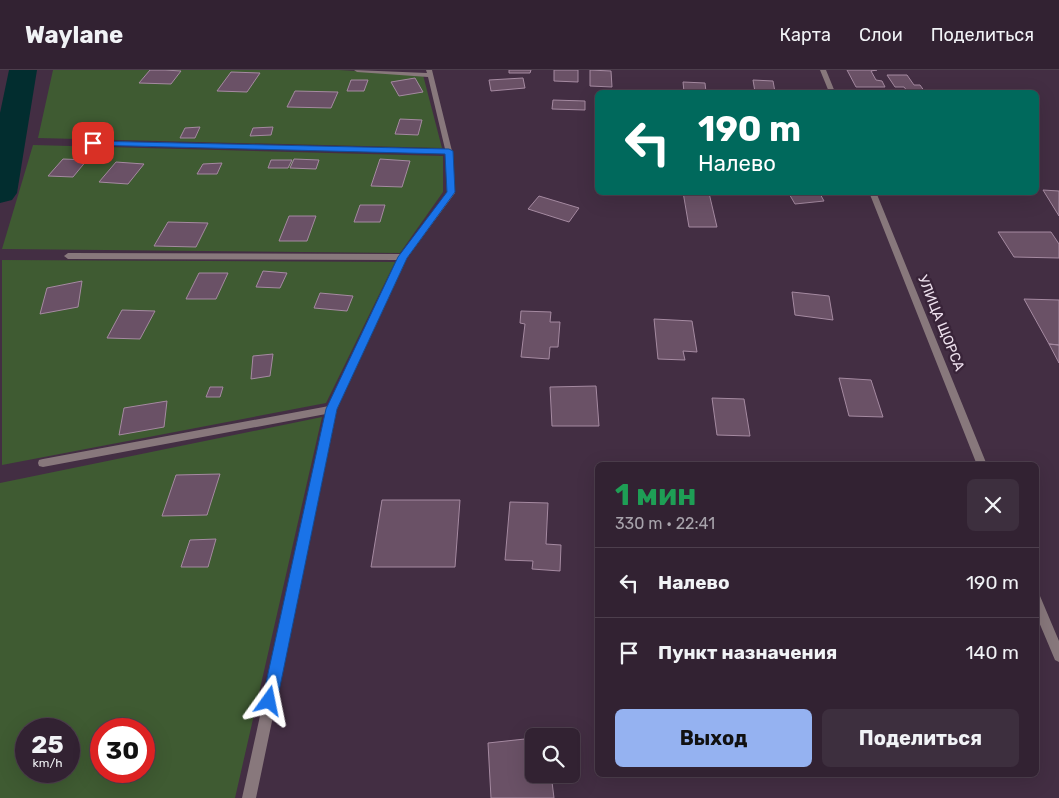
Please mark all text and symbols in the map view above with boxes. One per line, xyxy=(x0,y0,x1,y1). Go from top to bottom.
text: Waylane xyxy=(25,21,123,49)
text: Карта xyxy=(780,24,831,46)
text: Слои xyxy=(859,24,903,46)
text: Поделиться xyxy=(931,24,1034,46)
text: 190 m xyxy=(698,108,801,150)
icon: left xyxy=(615,110,680,175)
pin xyxy=(72,122,114,164)
icon: arrive xyxy=(79,129,107,157)
text: Налево xyxy=(698,150,776,177)
street label: УЛИЦА ЩОРСА xyxy=(914,273,968,374)
text: 1 мин xyxy=(615,477,696,513)
button: close xyxy=(967,479,1019,531)
text: 330 m · 22:41 xyxy=(615,514,715,533)
icon: left xyxy=(615,569,643,597)
text: Налево xyxy=(658,571,730,594)
text: 190 m xyxy=(966,571,1019,594)
icon: arrive xyxy=(615,639,643,667)
text: Пункт назначения xyxy=(658,641,837,664)
text: 140 m xyxy=(965,641,1019,664)
position arrow xyxy=(242,674,294,726)
button: Выход xyxy=(615,709,812,767)
button: Поделиться xyxy=(822,709,1019,767)
speed limit sign: 30 xyxy=(90,718,155,783)
map controls xyxy=(525,728,580,783)
button: search xyxy=(525,728,580,783)
text: 25 xyxy=(31,730,64,759)
text: km/h xyxy=(33,756,62,770)

